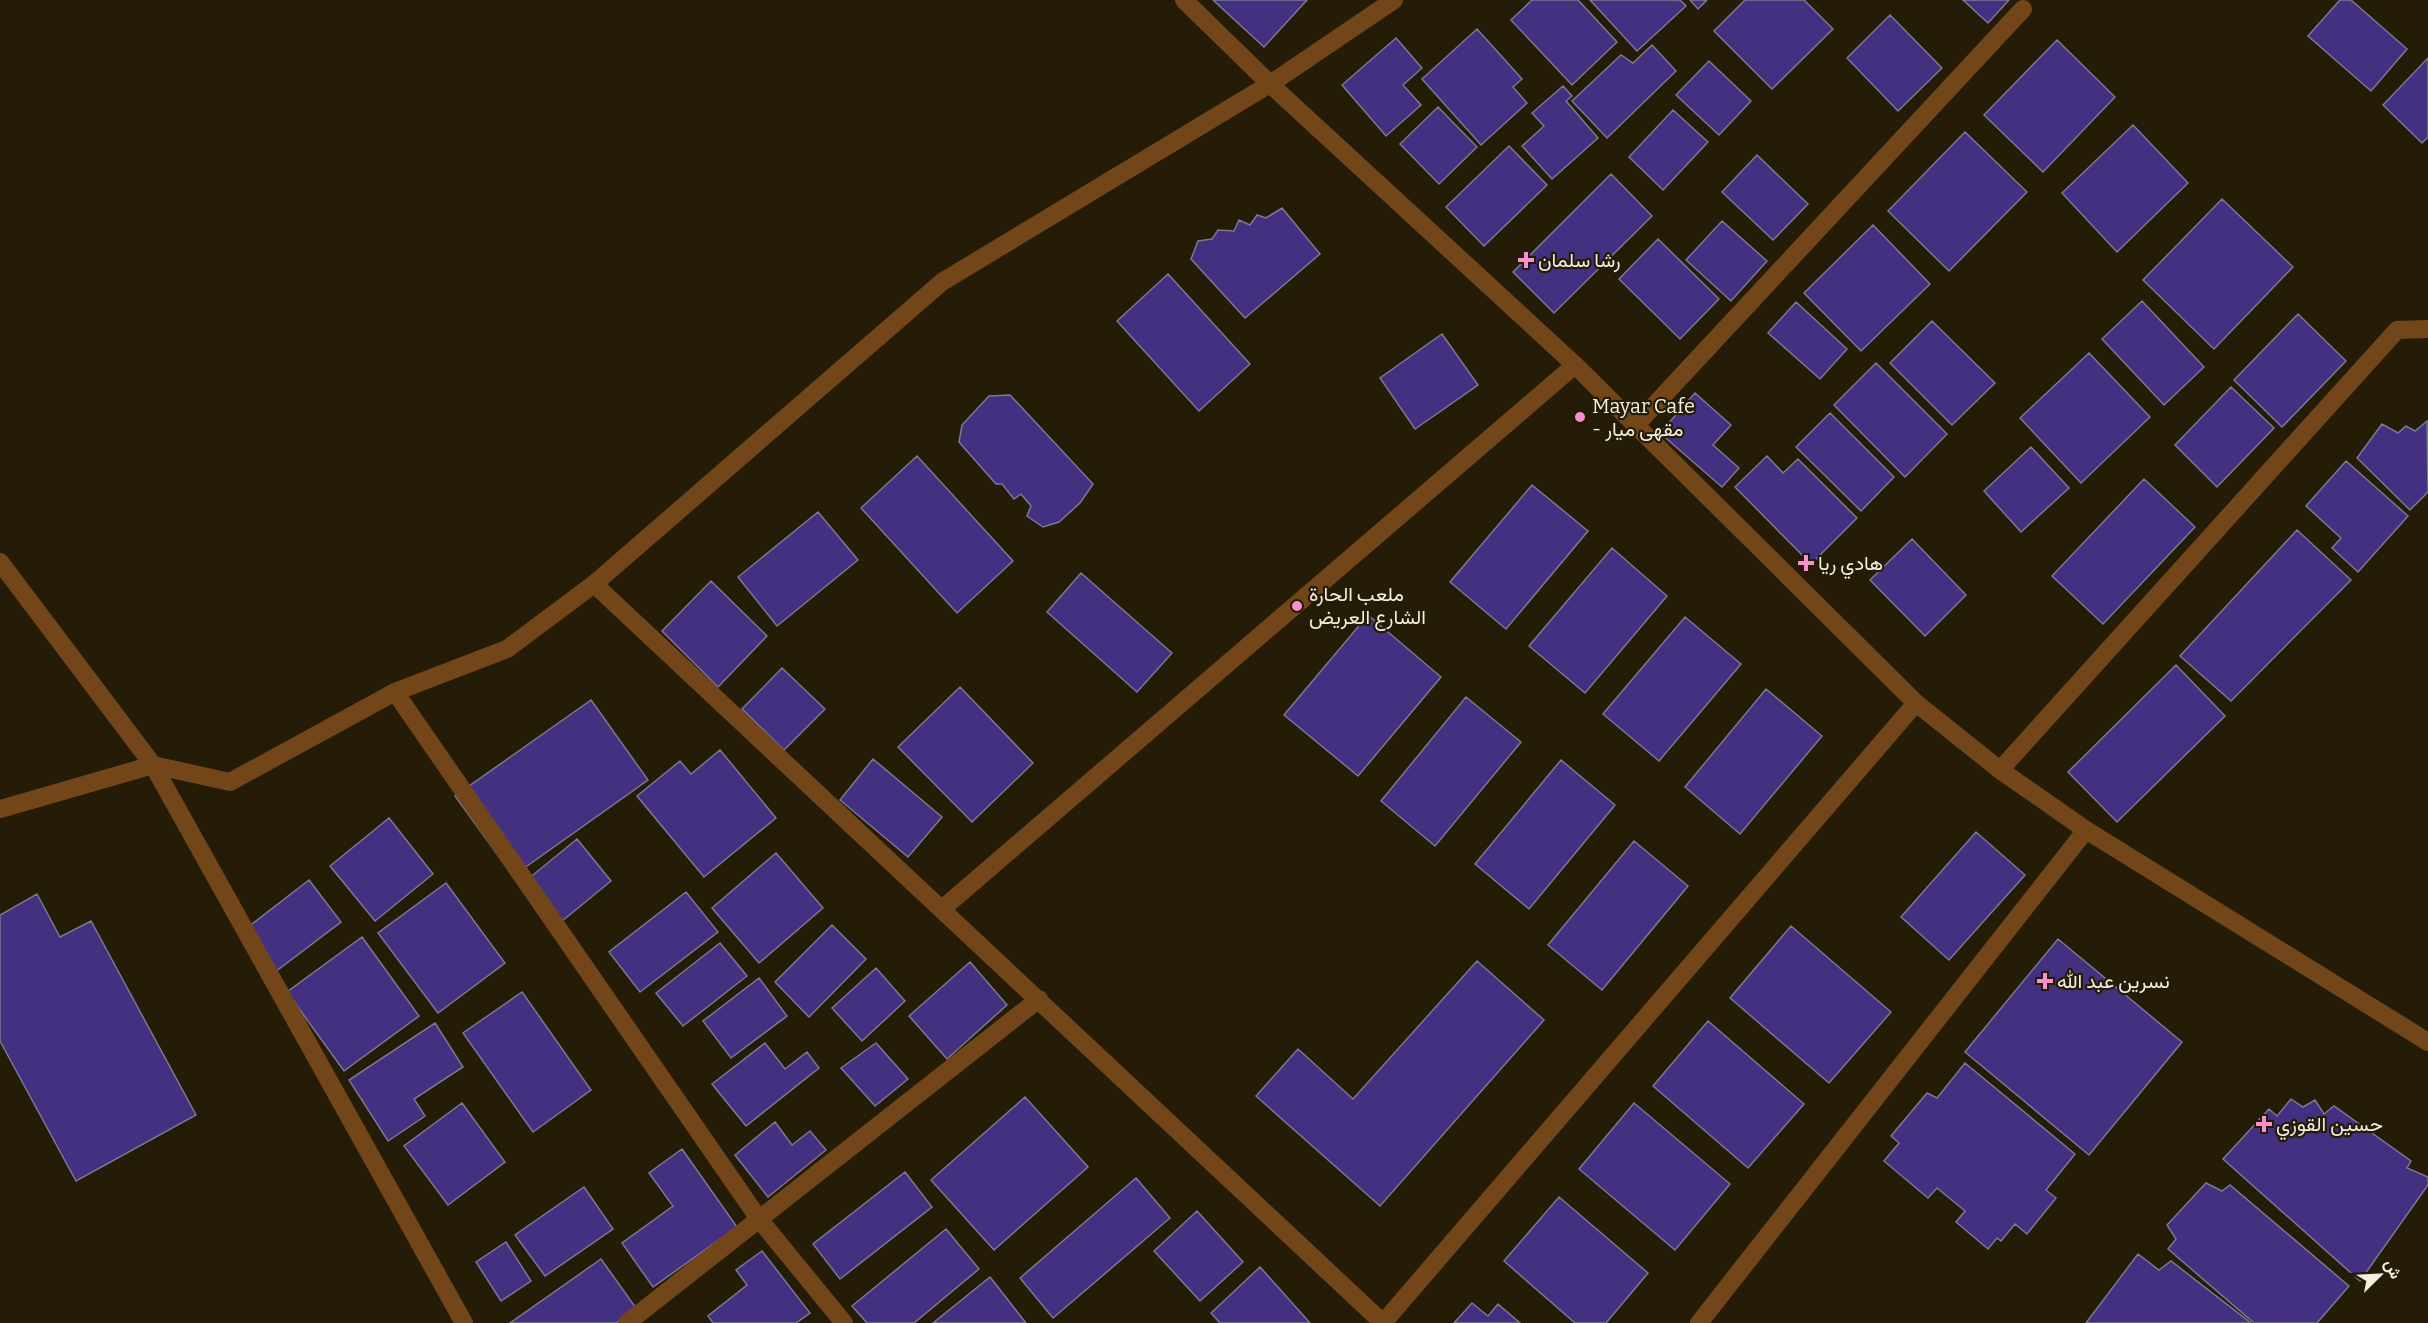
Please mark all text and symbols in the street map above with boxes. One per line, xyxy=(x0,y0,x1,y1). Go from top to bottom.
place label: رشا سلمان xyxy=(1538,248,1621,273)
marker: رشا سلمان xyxy=(1519,253,1533,267)
place label: Mayar Cafe - مقهى ميار xyxy=(1592,394,1695,442)
marker: Mayar Cafe - مقهى ميار xyxy=(1573,410,1587,424)
place label: هادي ريا xyxy=(1818,551,1883,580)
marker: هادي ريا xyxy=(1799,556,1813,570)
place label: ملعب الحارة الشارع العريض xyxy=(1309,582,1426,631)
marker: ملعب الحارة الشارع العريض xyxy=(1290,599,1304,613)
place label: نسرين عبد الله xyxy=(2057,969,2170,994)
marker: نسرين عبد الله xyxy=(2038,974,2052,988)
place label: حسين القوزي xyxy=(2276,1112,2383,1141)
marker: حسين القوزي xyxy=(2257,1117,2271,1131)
north arrow xyxy=(2350,1245,2410,1305)
text: ش xyxy=(2381,1256,2406,1282)

